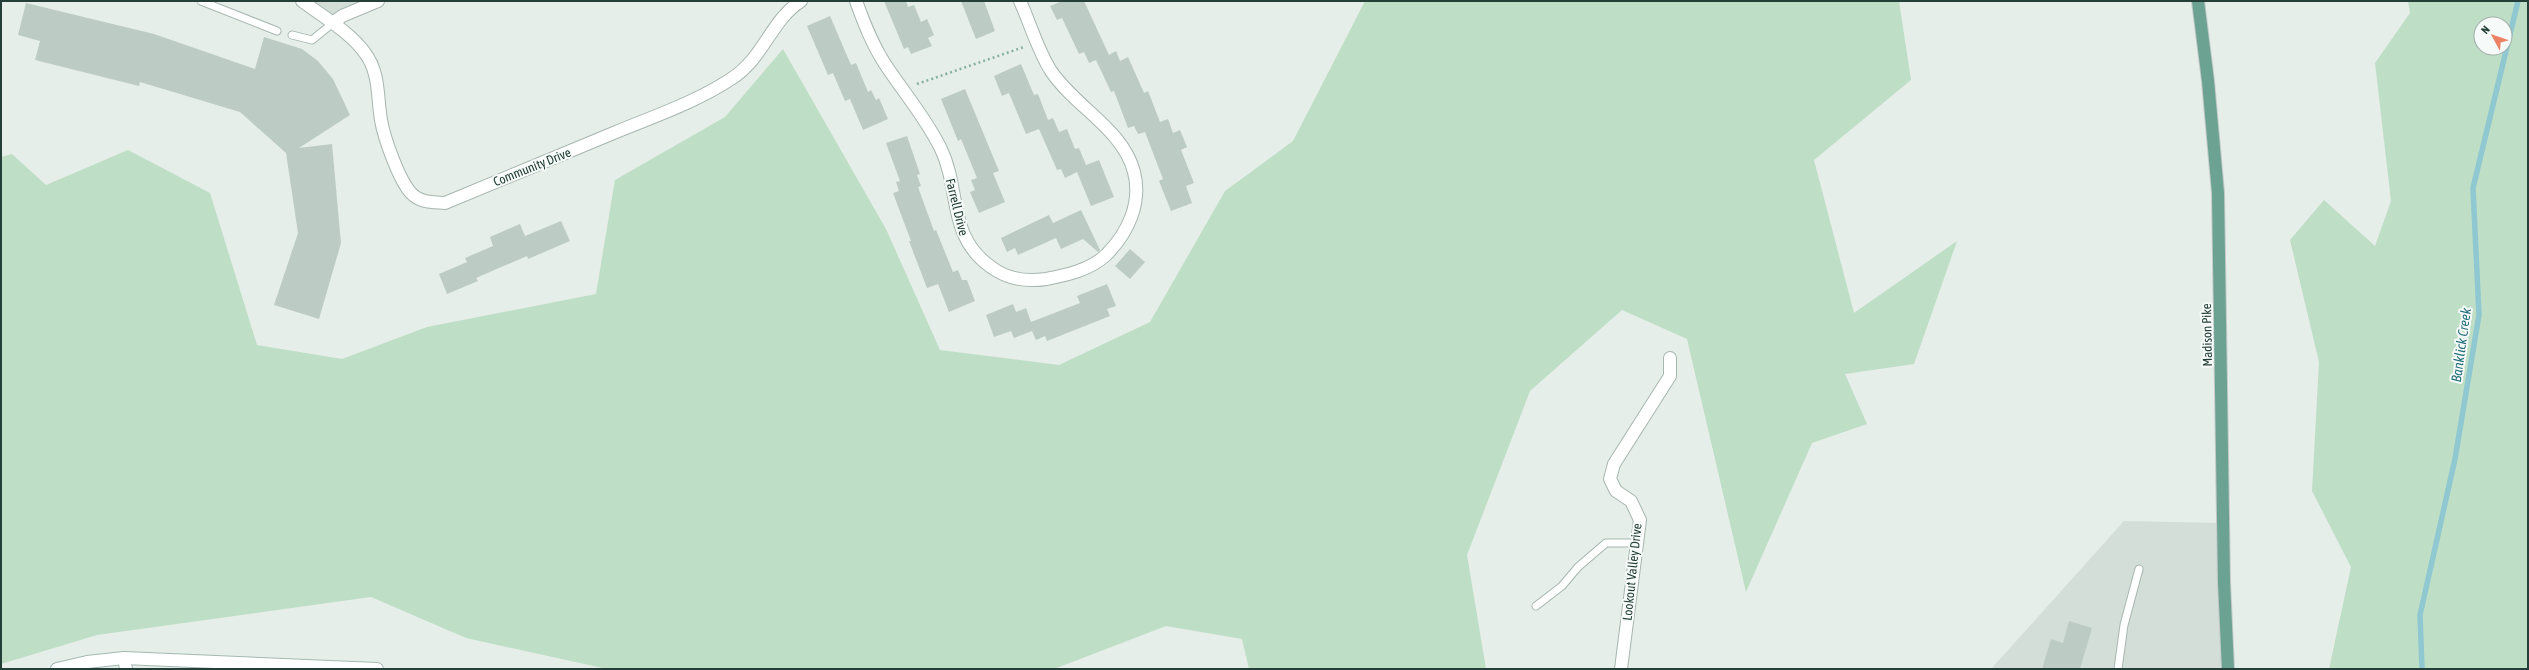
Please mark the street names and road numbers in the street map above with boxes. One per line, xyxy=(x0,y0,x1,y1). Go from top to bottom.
street label: Community Drive xyxy=(491,145,573,189)
street label: Farrell Drive xyxy=(943,177,971,237)
street label: Madison Pike xyxy=(2199,303,2215,367)
street label: Lookout Valley Drive xyxy=(1619,523,1645,621)

